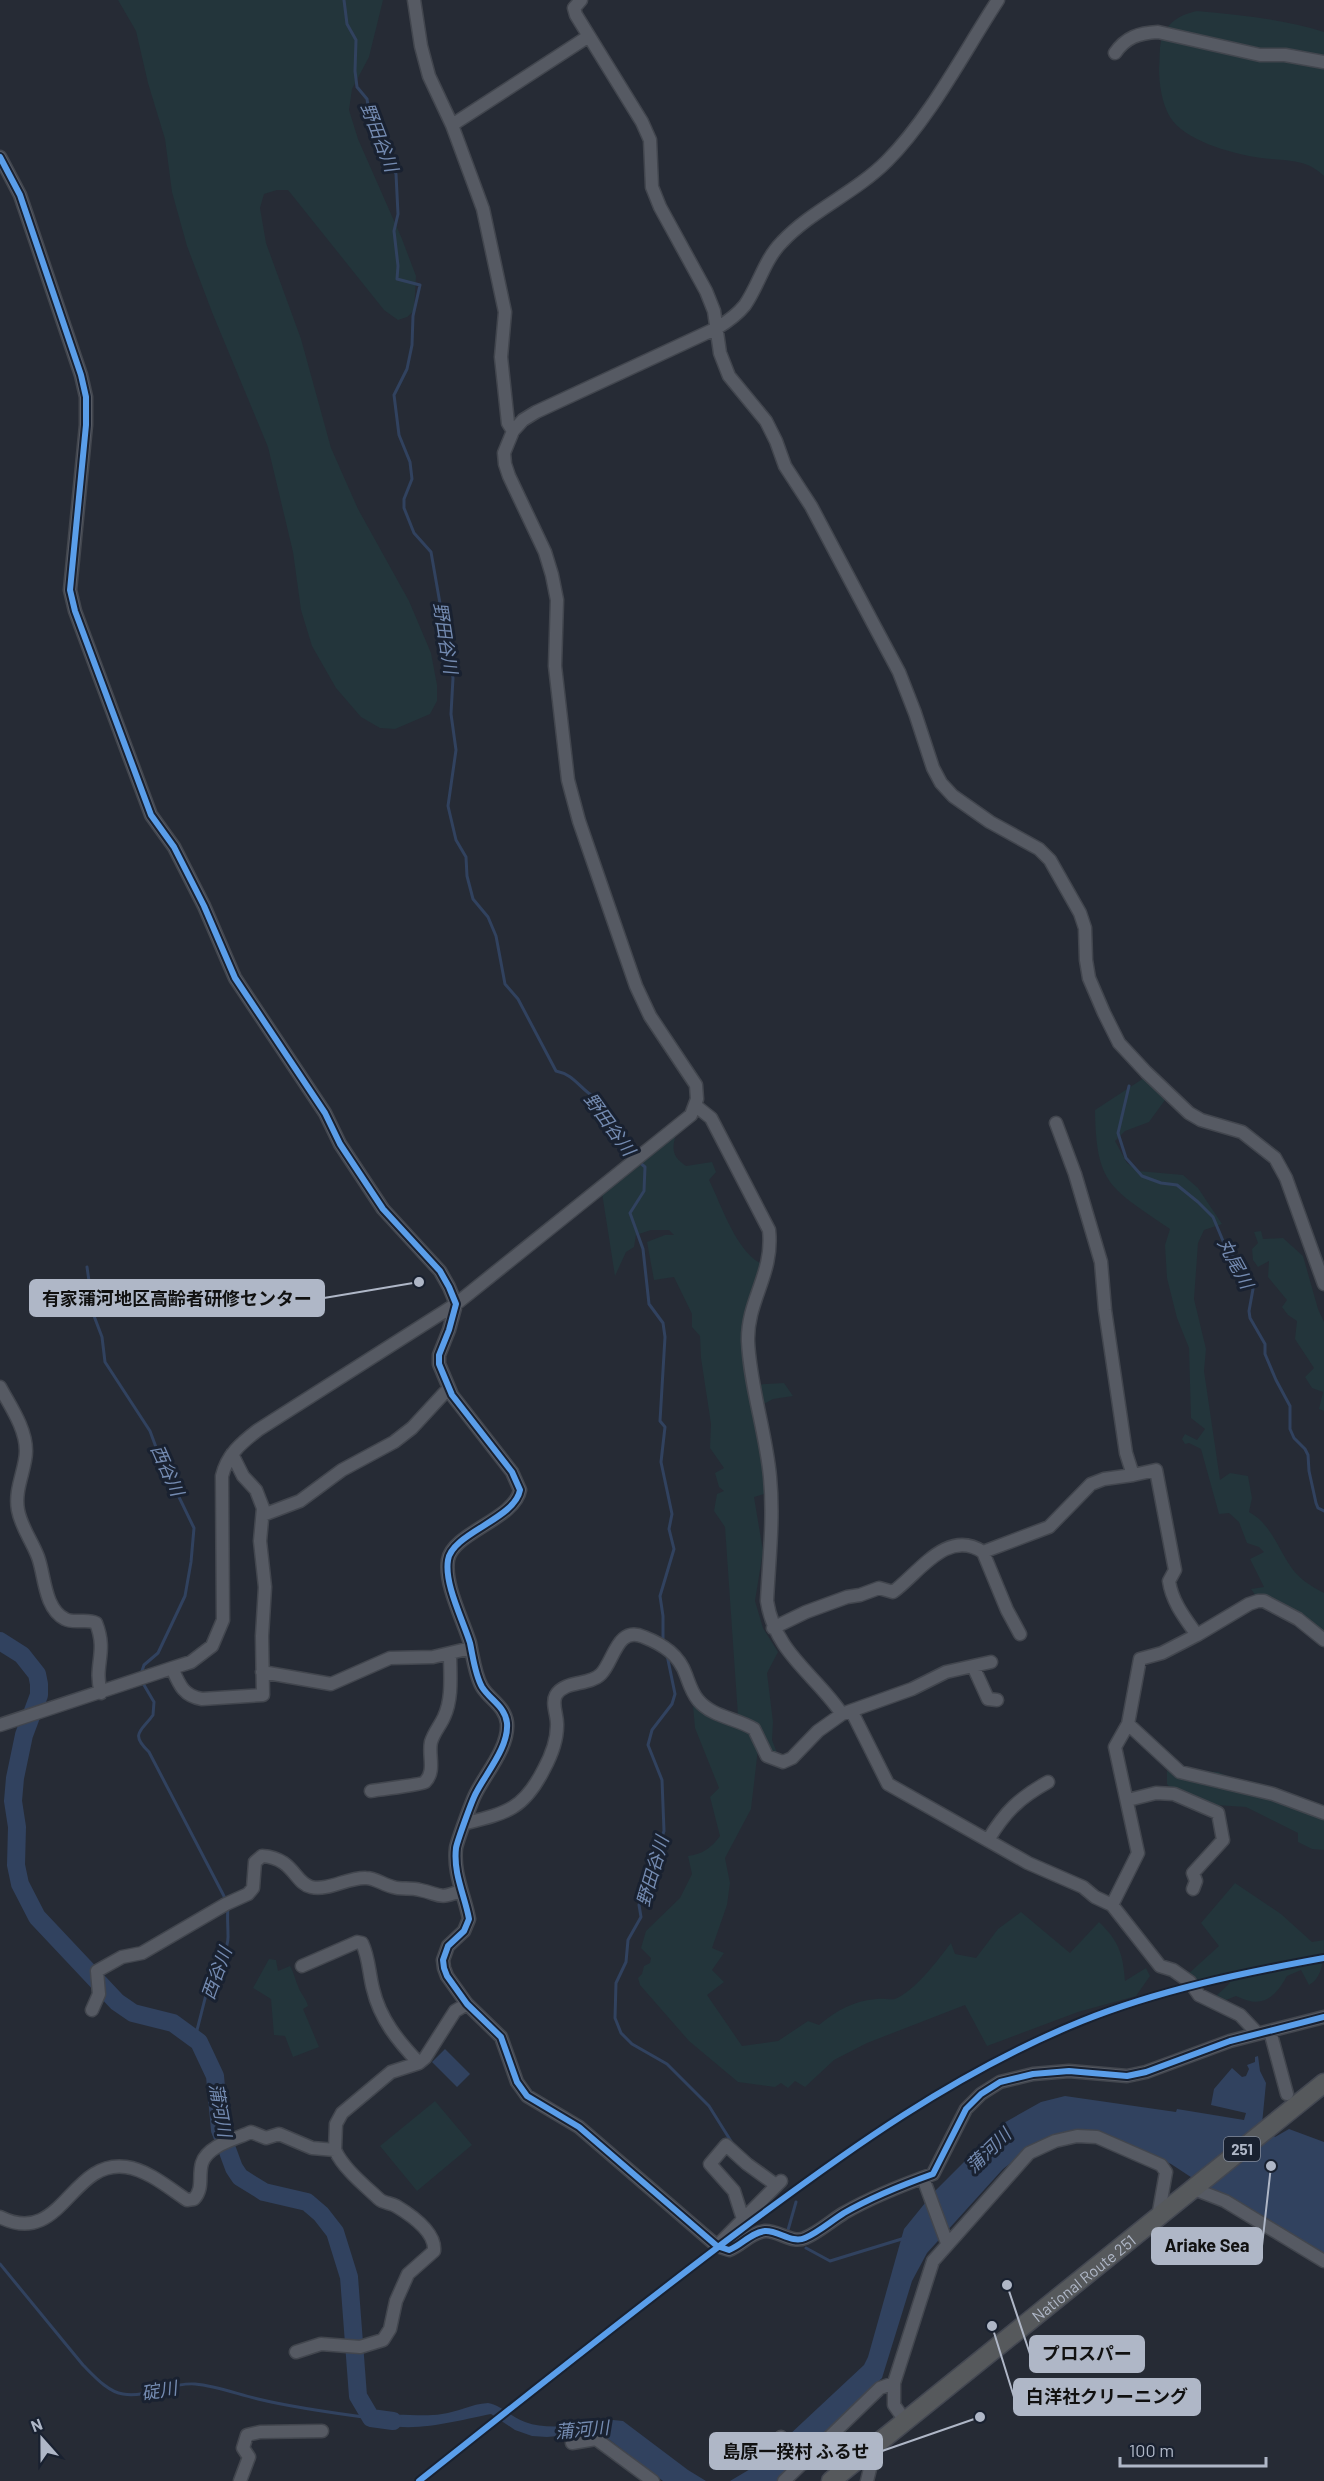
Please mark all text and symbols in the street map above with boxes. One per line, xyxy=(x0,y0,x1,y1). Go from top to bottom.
water label: 野田谷川 xyxy=(357,99,404,176)
water label: 野田谷川 xyxy=(430,601,463,677)
water label: 野田谷川 xyxy=(580,1088,641,1161)
water label: 丸尾川 xyxy=(1214,1234,1259,1294)
callout: 有家蒲河地区高齢者研修センター xyxy=(30,1280,324,1316)
text: 有家蒲河地区高齢者研修センター xyxy=(42,1287,312,1309)
water label: 西谷川 xyxy=(147,1441,190,1501)
water label: 野田谷川 xyxy=(632,1831,673,1909)
water label: 西谷川 xyxy=(196,1942,236,2002)
water label: 蒲河川 xyxy=(205,2082,237,2140)
water label: 蒲河川 xyxy=(961,2122,1017,2177)
road number: 251 xyxy=(1224,2137,1260,2161)
callout: Ariake Sea xyxy=(1152,2228,1262,2264)
street label: National Route 251 xyxy=(1027,2230,1139,2325)
text: Ariake Sea xyxy=(1164,2234,1250,2256)
callout: プロスパー xyxy=(1030,2336,1144,2372)
text: プロスパー xyxy=(1042,2342,1132,2364)
water label: 碇川 xyxy=(139,2376,181,2404)
callout: 白洋社クリーニング xyxy=(1014,2379,1200,2415)
text: 白洋社クリーニング xyxy=(1026,2385,1188,2407)
north arrow xyxy=(12,2409,72,2469)
text: N xyxy=(28,2414,45,2435)
water label: 蒲河川 xyxy=(554,2416,612,2442)
scale bar xyxy=(1120,2430,1266,2468)
callout: 島原一揆村 ふるせ xyxy=(710,2433,882,2469)
text: 100 m xyxy=(1129,2439,1174,2461)
text: 島原一揆村 ふるせ xyxy=(722,2440,870,2462)

